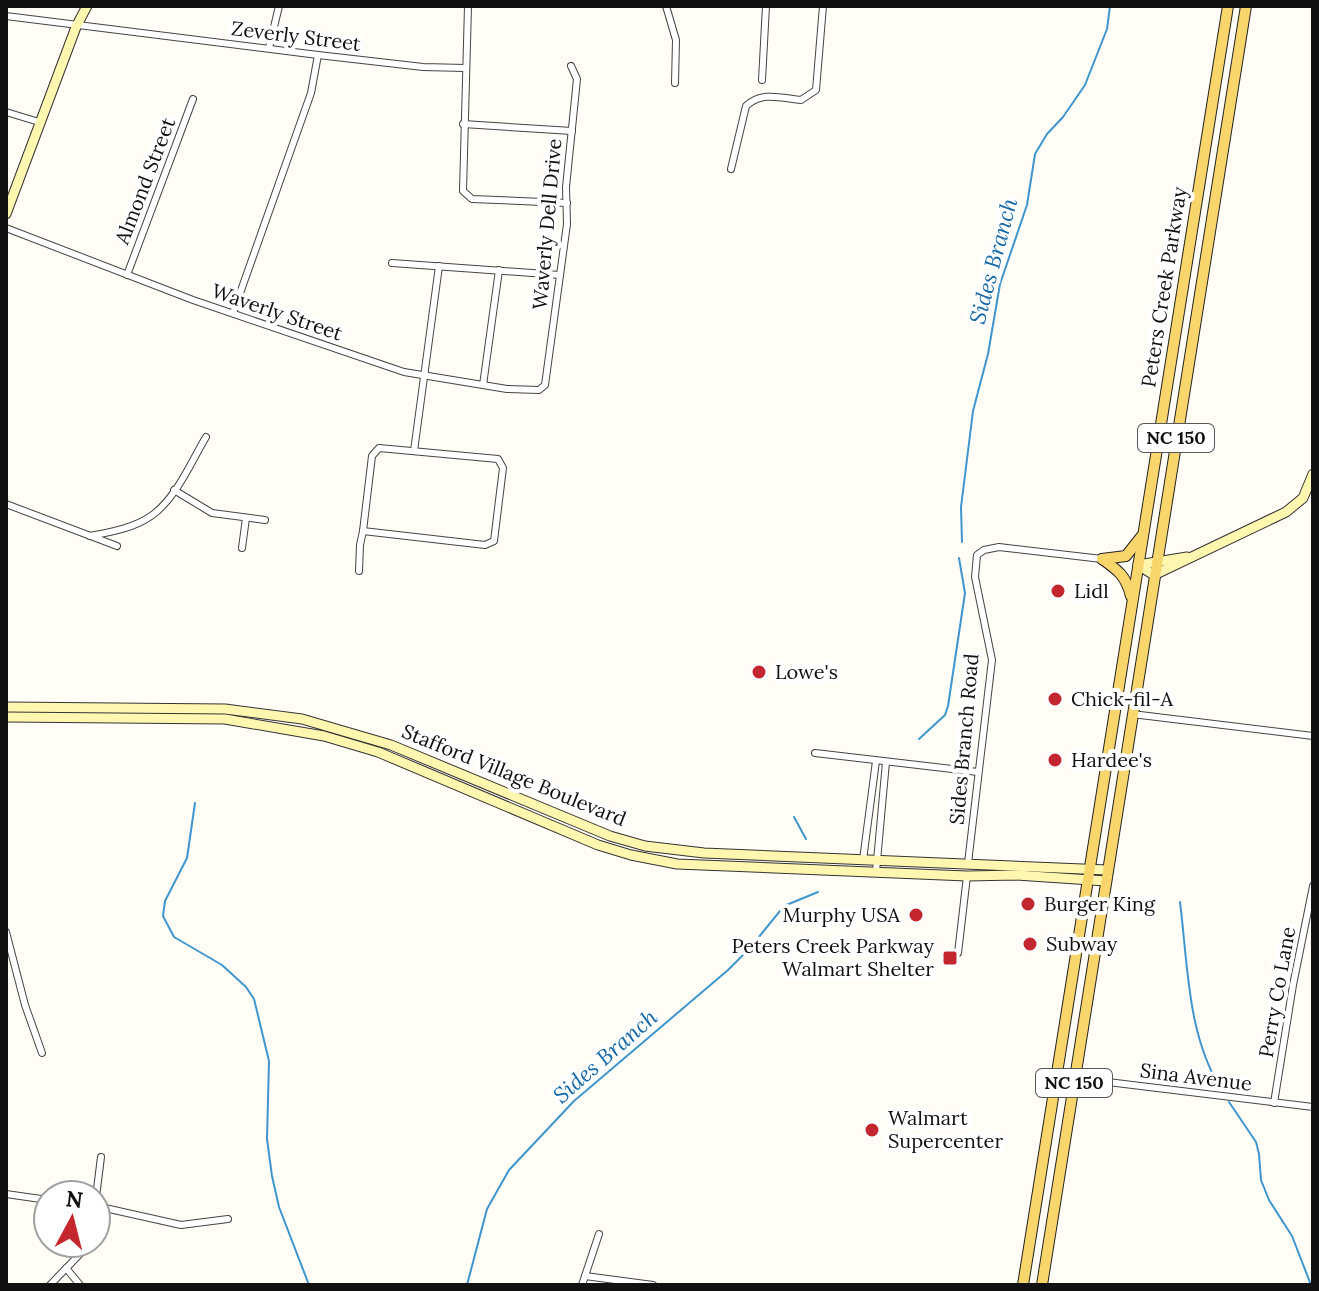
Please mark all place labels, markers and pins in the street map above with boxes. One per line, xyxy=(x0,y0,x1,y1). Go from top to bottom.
place label: Lidl xyxy=(1074,578,1109,603)
marker: Lidl xyxy=(1049,582,1067,600)
place label: Lowe's xyxy=(775,659,838,684)
marker: Lowe's xyxy=(750,663,768,681)
place label: Chick-fil-A xyxy=(1071,686,1173,711)
marker: Chick-fil-A xyxy=(1046,690,1064,708)
place label: Hardee's xyxy=(1071,747,1152,772)
marker: Hardee's xyxy=(1046,751,1064,769)
place label: Burger King xyxy=(1044,891,1156,916)
marker: Burger King xyxy=(1019,895,1037,913)
place label: Murphy USA xyxy=(783,902,900,927)
marker: Murphy USA xyxy=(907,906,925,924)
place label: Subway xyxy=(1046,931,1118,956)
place label: Peters Creek Parkway Walmart Shelter xyxy=(731,933,934,981)
marker: Subway xyxy=(1021,935,1039,953)
marker: Peters Creek Parkway Walmart Shelter xyxy=(941,949,959,967)
place label: Walmart Supercenter xyxy=(888,1105,1003,1153)
marker: Walmart Supercenter xyxy=(863,1121,881,1139)

